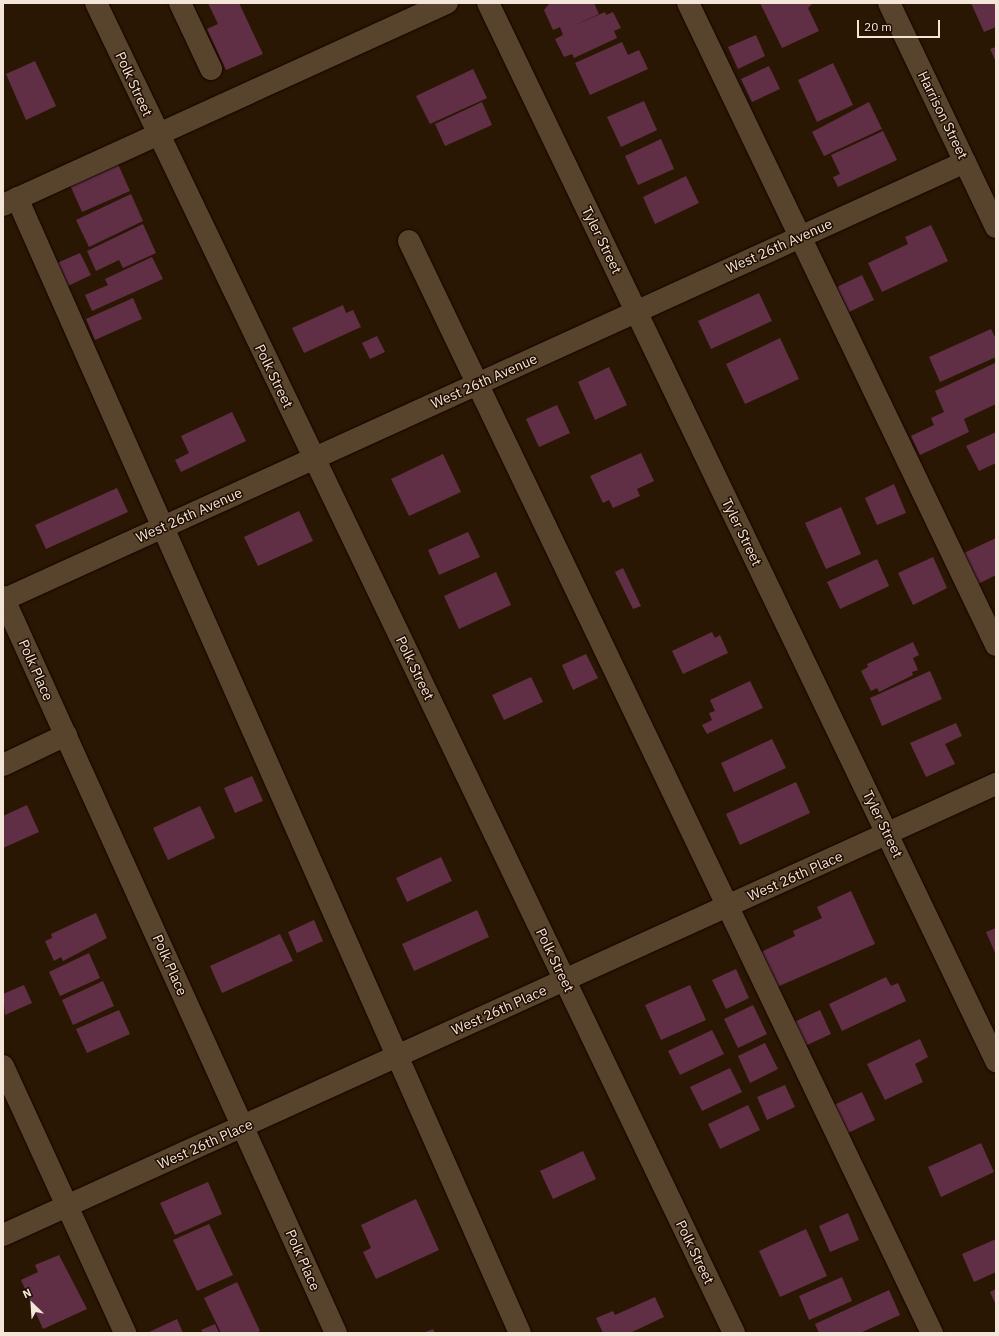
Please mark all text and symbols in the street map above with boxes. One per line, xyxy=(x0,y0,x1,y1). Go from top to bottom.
scale bar xyxy=(859,12,942,38)
text: 20 m xyxy=(864,19,892,34)
street label: Polk Street xyxy=(112,49,156,119)
street label: Harrison Street xyxy=(915,68,971,162)
street label: Tyler Street xyxy=(578,204,626,276)
street label: West 26th Avenue xyxy=(723,215,835,277)
street label: Polk Street xyxy=(251,341,297,411)
street label: West 26th Avenue xyxy=(428,350,540,412)
street label: West 26th Avenue xyxy=(133,484,245,546)
street label: Tyler Street xyxy=(718,496,766,568)
street label: Polk Street xyxy=(392,633,438,703)
street label: Polk Place xyxy=(15,637,57,703)
street label: Tyler Street xyxy=(859,788,907,860)
street label: West 26th Place xyxy=(745,848,845,904)
street label: Polk Street xyxy=(532,925,578,995)
street label: Polk Place xyxy=(149,932,191,998)
street label: West 26th Place xyxy=(449,982,549,1038)
street label: West 26th Place xyxy=(155,1116,255,1172)
street label: Polk Street xyxy=(672,1217,718,1287)
street label: Polk Place xyxy=(282,1227,324,1293)
north arrow xyxy=(12,1284,52,1324)
text: N xyxy=(20,1285,33,1301)

